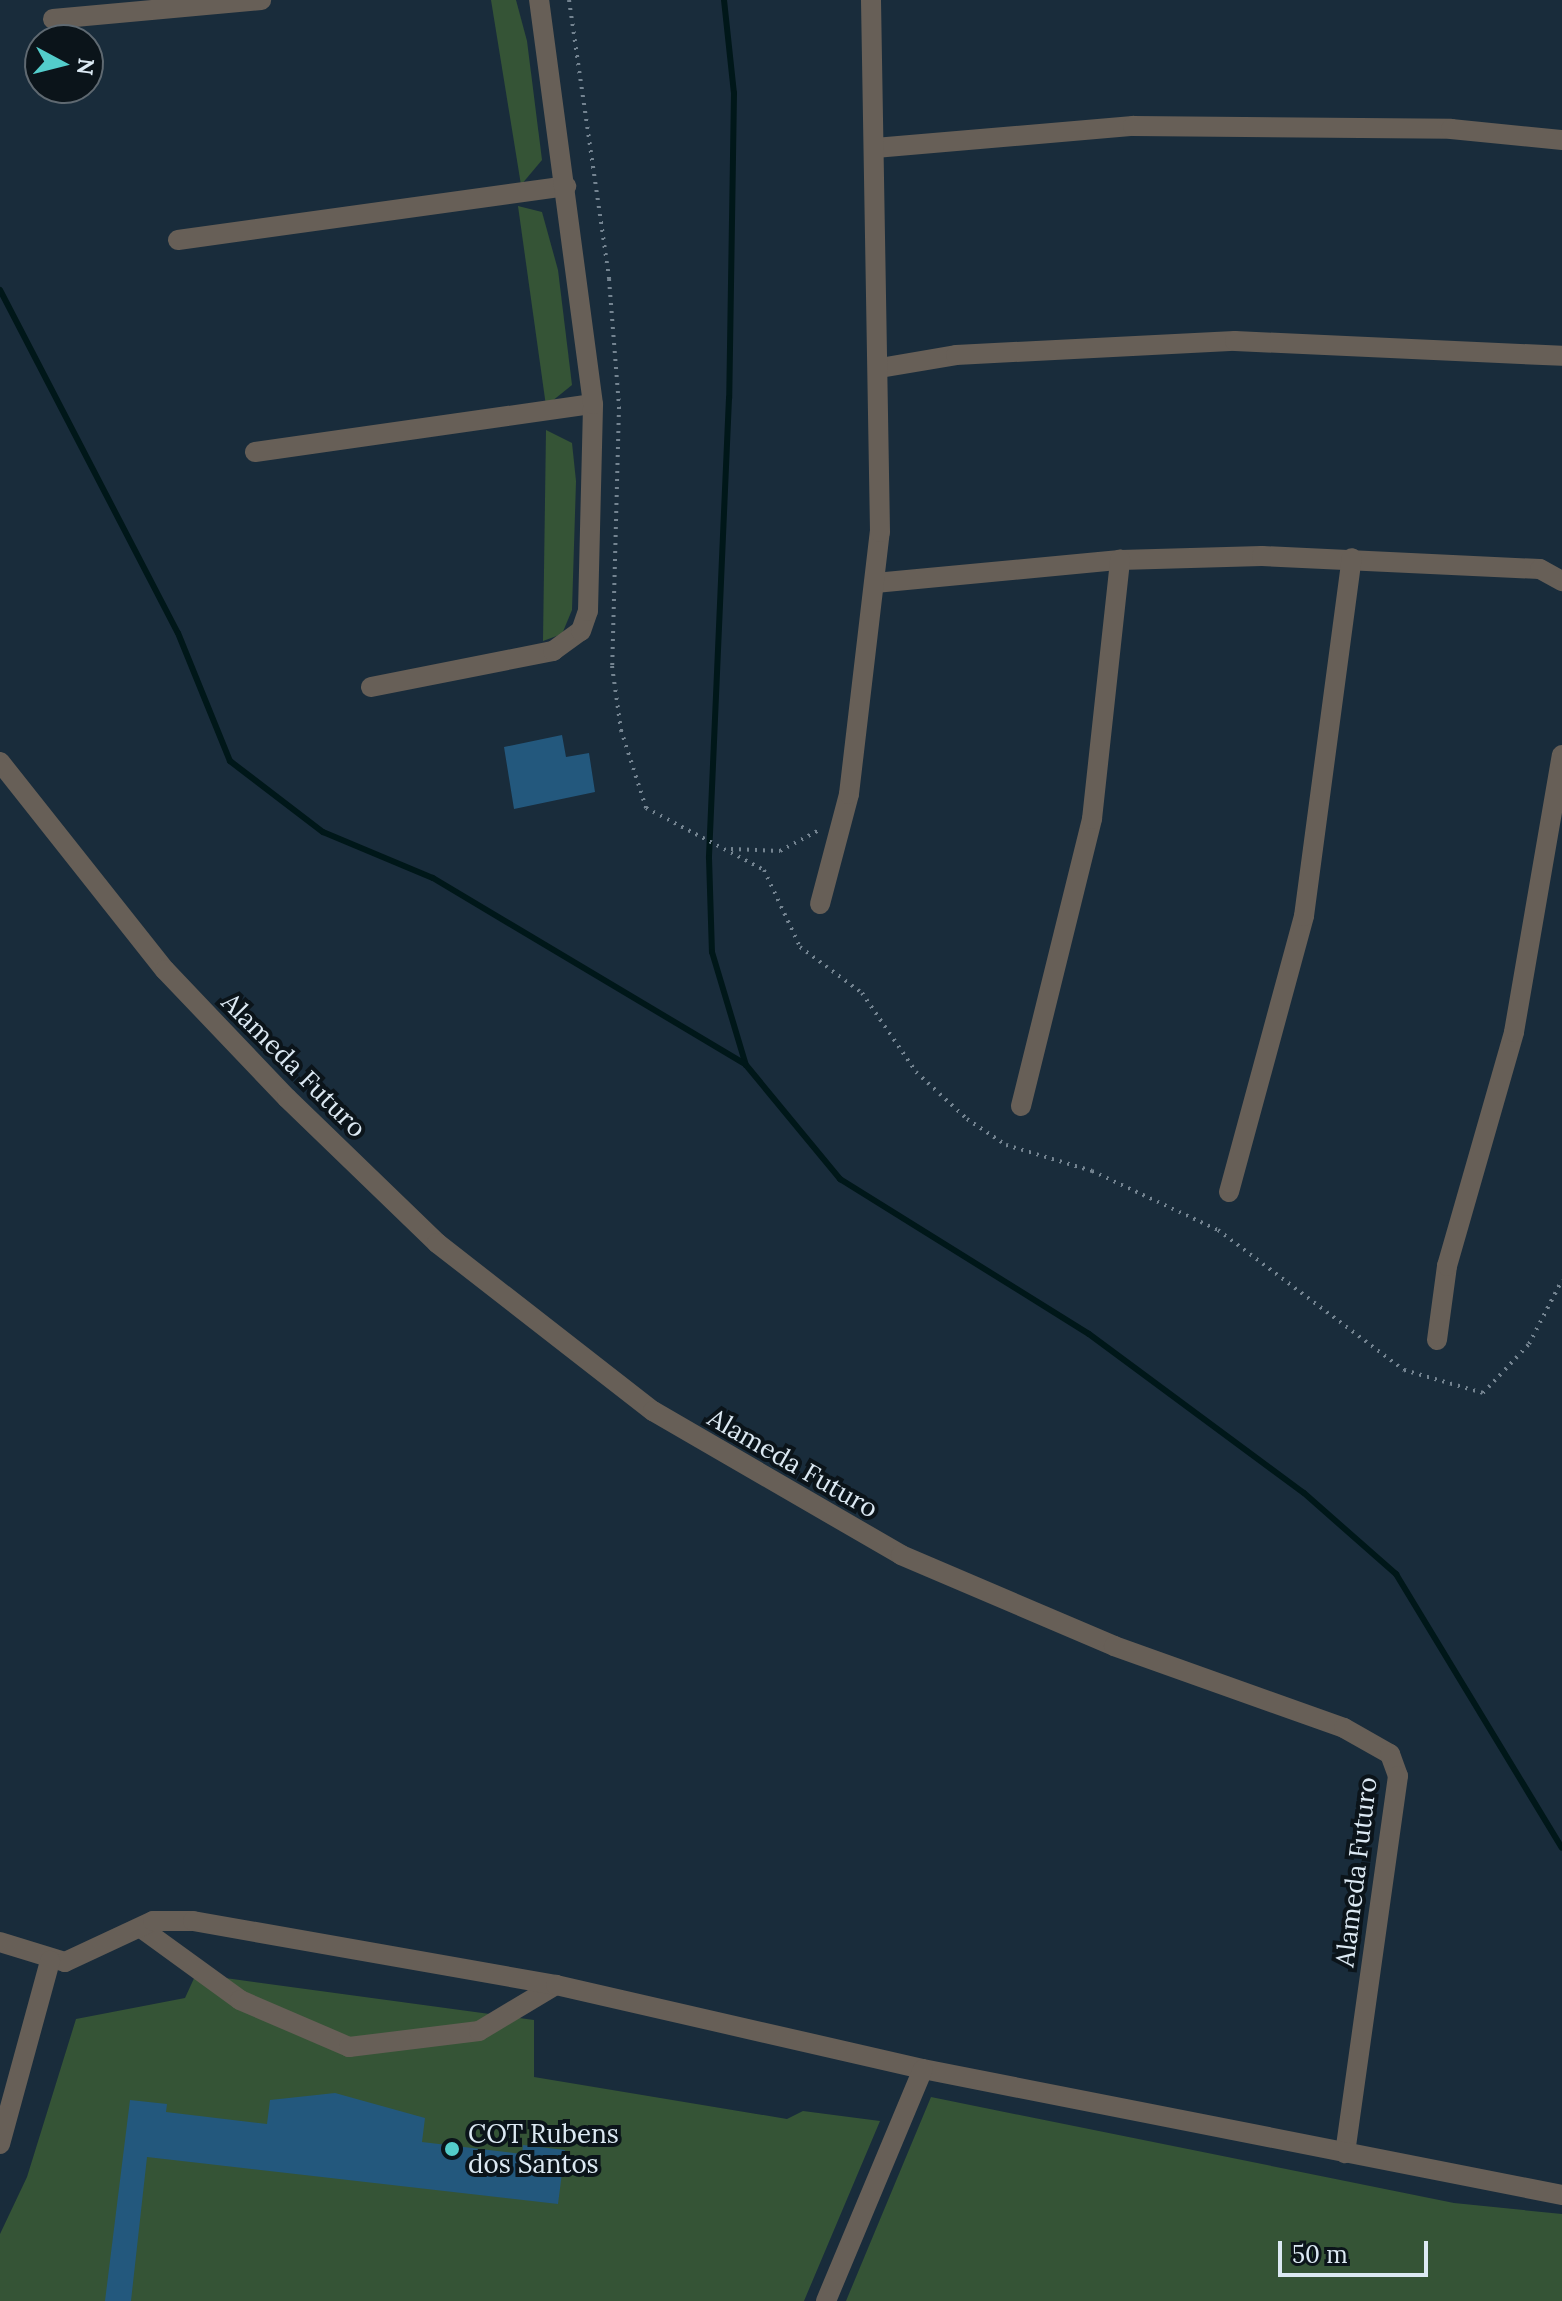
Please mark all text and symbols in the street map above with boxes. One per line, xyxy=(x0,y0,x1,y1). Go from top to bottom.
north arrow xyxy=(24,24,104,104)
text: N xyxy=(71,57,101,77)
street label: Alameda Futuro xyxy=(215,986,373,1144)
street label: Alameda Futuro xyxy=(702,1402,884,1524)
street label: Alameda Futuro xyxy=(1329,1775,1383,1969)
place label: COT Rubens dos Santos xyxy=(468,2118,619,2180)
marker: COT Rubens dos Santos xyxy=(443,2140,461,2158)
scale bar xyxy=(1282,2225,1432,2275)
text: 50 m xyxy=(1292,2239,1348,2270)

